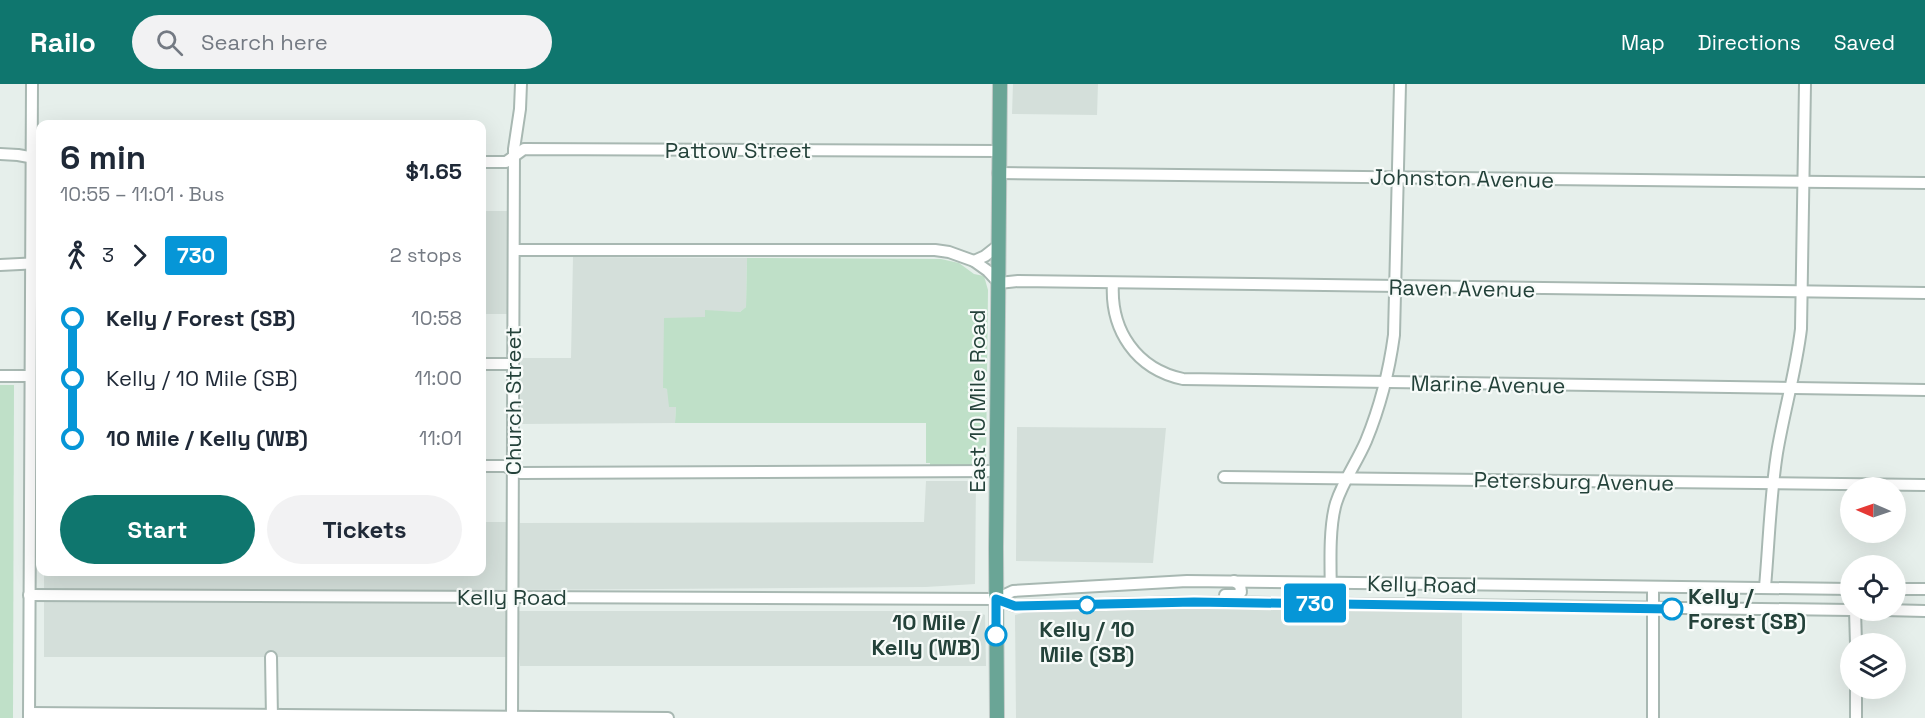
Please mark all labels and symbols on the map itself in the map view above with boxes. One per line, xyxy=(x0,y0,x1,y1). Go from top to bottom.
street label: Pattow Street xyxy=(665,136,811,164)
street label: Johnston Avenue xyxy=(1370,162,1554,194)
street label: Raven Avenue xyxy=(1388,273,1536,303)
street label: East 10 Mile Road xyxy=(963,309,991,493)
street label: Church Street xyxy=(499,327,527,475)
street label: Marine Avenue xyxy=(1410,369,1566,399)
street label: Petersburg Avenue xyxy=(1473,465,1675,497)
north arrow xyxy=(1840,477,1906,543)
street label: Kelly Road xyxy=(1367,569,1477,599)
place label: Kelly / Forest (SB) xyxy=(1688,582,1806,635)
street label: Kelly Road xyxy=(457,583,567,611)
line badge: 730 xyxy=(1280,584,1350,622)
marker: Kelly / 10 Mile (SB) xyxy=(1078,596,1096,614)
marker: Kelly / Forest (SB) xyxy=(1661,598,1683,620)
place label: 10 Mile / Kelly (WB) xyxy=(871,608,980,661)
place label: Kelly / 10 Mile (SB) xyxy=(1039,615,1135,668)
marker: 10 Mile / Kelly (WB) xyxy=(985,624,1007,646)

